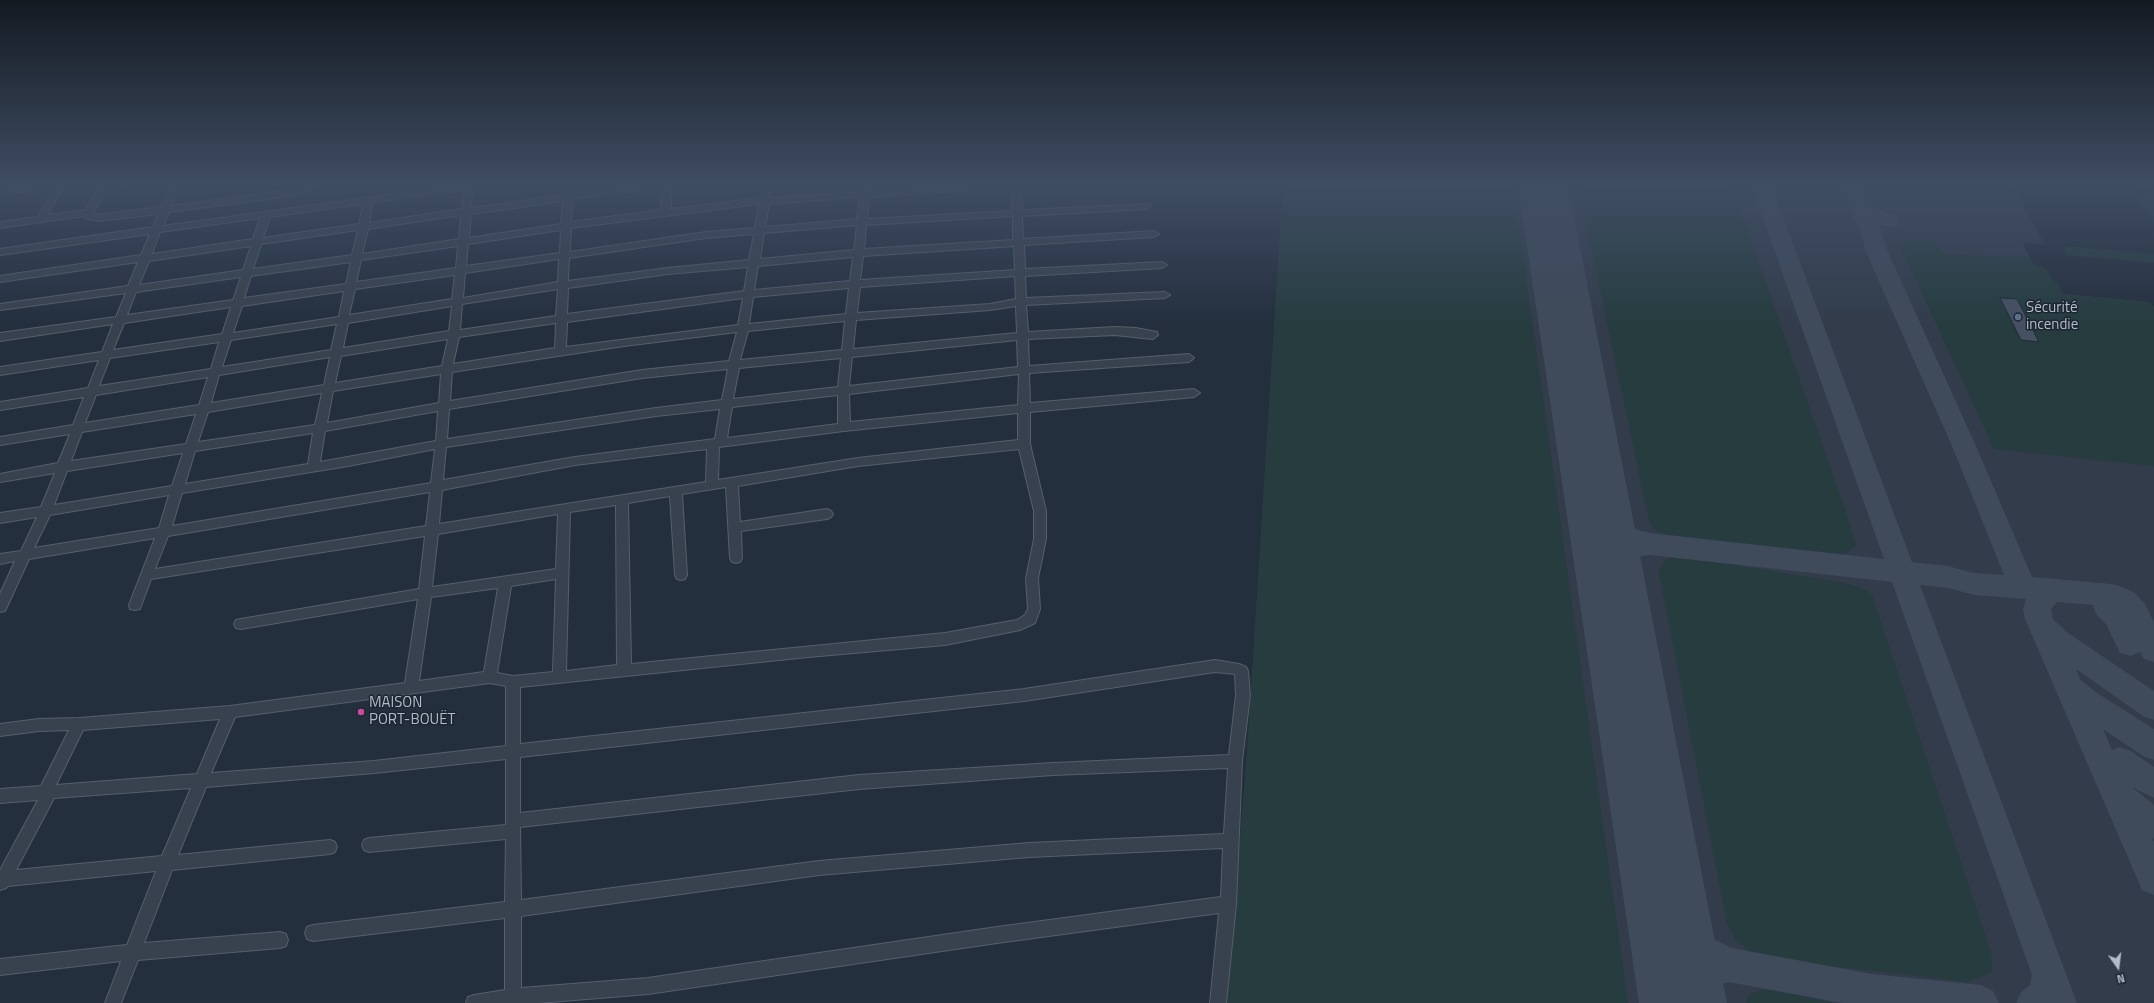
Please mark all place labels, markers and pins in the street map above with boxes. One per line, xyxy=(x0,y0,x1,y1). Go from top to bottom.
place label: Sécurité incendie xyxy=(2026,299,2078,334)
marker: Sécurité incendie xyxy=(2013,312,2023,322)
place label: MAISON PORT-BOUËT xyxy=(369,694,455,729)
marker: MAISON PORT-BOUËT xyxy=(356,707,366,717)

